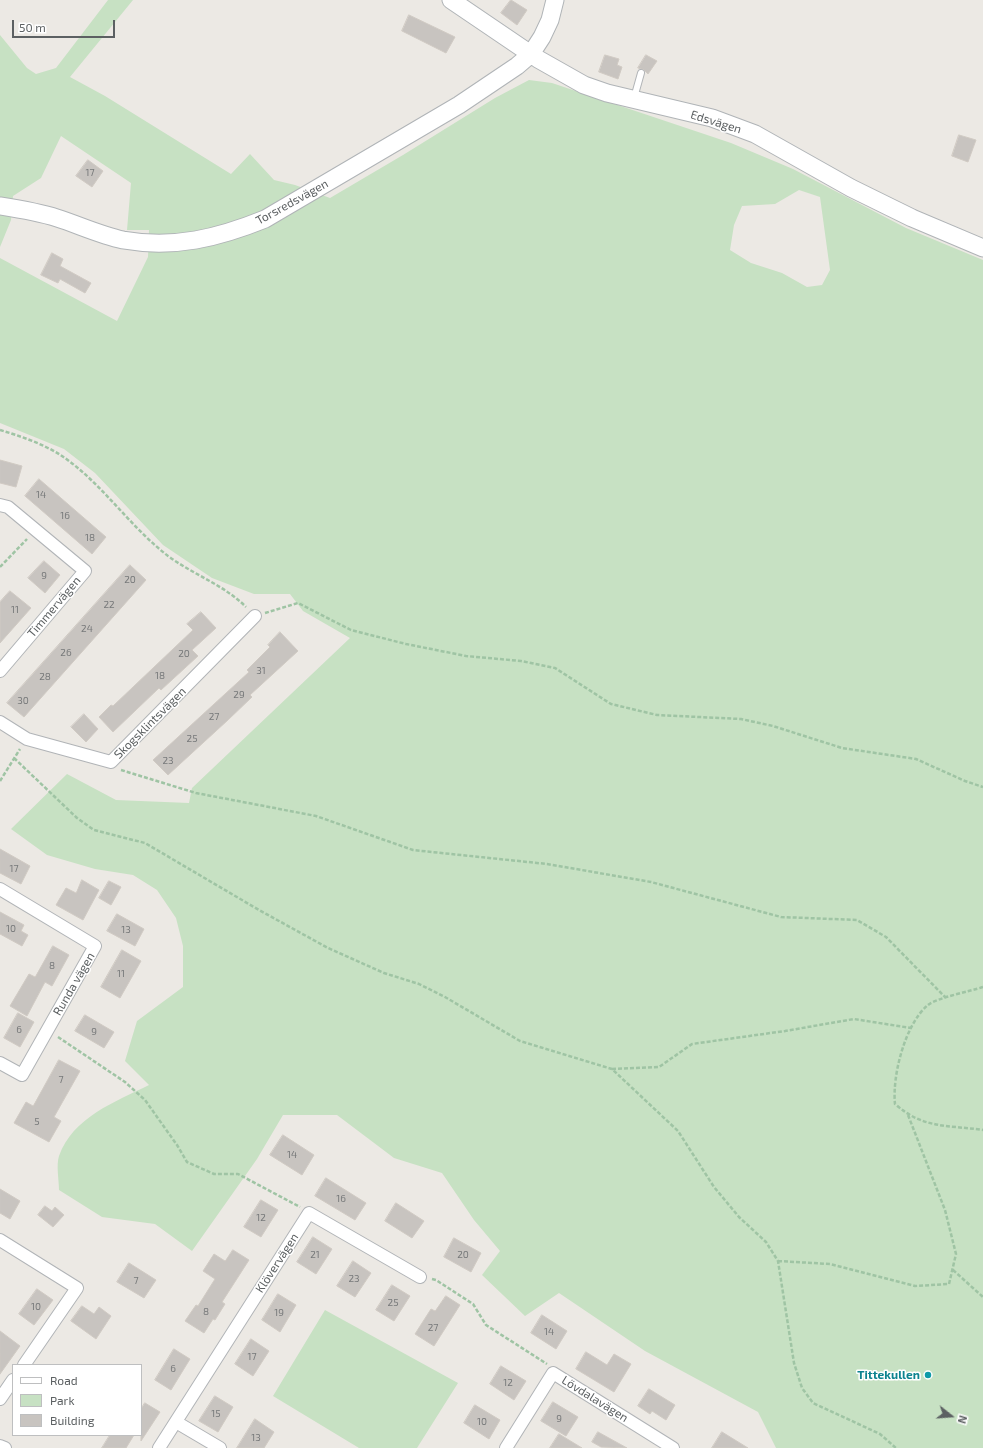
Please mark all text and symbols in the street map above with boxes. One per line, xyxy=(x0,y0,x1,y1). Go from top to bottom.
scale bar xyxy=(14,12,117,38)
text: 50 m xyxy=(19,20,46,34)
street label: Edsvägen xyxy=(689,107,743,137)
house number: 17 xyxy=(85,167,95,179)
street label: Torsredsvägen xyxy=(253,176,331,228)
house number: 14 xyxy=(36,489,46,501)
house number: 16 xyxy=(60,510,70,522)
house number: 18 xyxy=(85,532,95,544)
house number: 9 xyxy=(41,570,47,582)
street label: Timmervägen xyxy=(24,574,84,640)
house number: 20 xyxy=(124,574,136,586)
house number: 22 xyxy=(103,599,115,611)
house number: 11 xyxy=(11,604,19,616)
house number: 24 xyxy=(81,623,93,635)
house number: 26 xyxy=(60,647,72,659)
house number: 20 xyxy=(178,648,190,660)
house number: 31 xyxy=(256,665,266,677)
house number: 18 xyxy=(155,670,165,682)
house number: 28 xyxy=(39,671,51,683)
street label: Skogsklintsvägen xyxy=(111,684,189,762)
house number: 29 xyxy=(233,689,245,701)
house number: 30 xyxy=(17,695,29,707)
house number: 27 xyxy=(209,711,219,723)
house number: 25 xyxy=(187,733,197,745)
house number: 23 xyxy=(162,755,174,767)
house number: 17 xyxy=(9,863,19,875)
house number: 10 xyxy=(6,923,16,935)
house number: 13 xyxy=(121,924,131,936)
street label: Runda vägen xyxy=(50,950,98,1018)
house number: 8 xyxy=(49,960,55,972)
house number: 11 xyxy=(117,968,125,980)
house number: 6 xyxy=(16,1024,22,1036)
house number: 9 xyxy=(91,1026,97,1038)
house number: 7 xyxy=(58,1074,64,1086)
house number: 5 xyxy=(34,1116,40,1128)
house number: 14 xyxy=(287,1149,297,1161)
house number: 16 xyxy=(336,1193,346,1205)
house number: 12 xyxy=(256,1212,266,1224)
street label: Klövervägen xyxy=(252,1231,302,1295)
house number: 21 xyxy=(310,1249,320,1261)
house number: 20 xyxy=(457,1249,469,1261)
house number: 23 xyxy=(348,1273,360,1285)
house number: 7 xyxy=(133,1275,139,1287)
house number: 25 xyxy=(388,1297,398,1309)
house number: 10 xyxy=(31,1301,41,1313)
house number: 8 xyxy=(203,1306,209,1318)
house number: 19 xyxy=(274,1307,284,1319)
house number: 27 xyxy=(428,1322,438,1334)
house number: 14 xyxy=(544,1326,554,1338)
house number: 17 xyxy=(247,1351,257,1363)
house number: 6 xyxy=(170,1363,176,1375)
legend xyxy=(12,1364,142,1436)
place label: Tittekullen xyxy=(857,1368,920,1382)
marker: Tittekullen xyxy=(923,1370,933,1380)
text: Road xyxy=(50,1373,78,1387)
street label: Lövdalavägen xyxy=(559,1373,631,1425)
house number: 12 xyxy=(503,1377,513,1389)
text: Park xyxy=(50,1393,75,1407)
north arrow xyxy=(931,1396,971,1436)
house number: 15 xyxy=(211,1408,221,1420)
text: Building xyxy=(50,1413,94,1427)
house number: 9 xyxy=(556,1413,562,1425)
text: N xyxy=(956,1414,970,1425)
house number: 10 xyxy=(477,1416,487,1428)
house number: 13 xyxy=(251,1432,261,1444)

